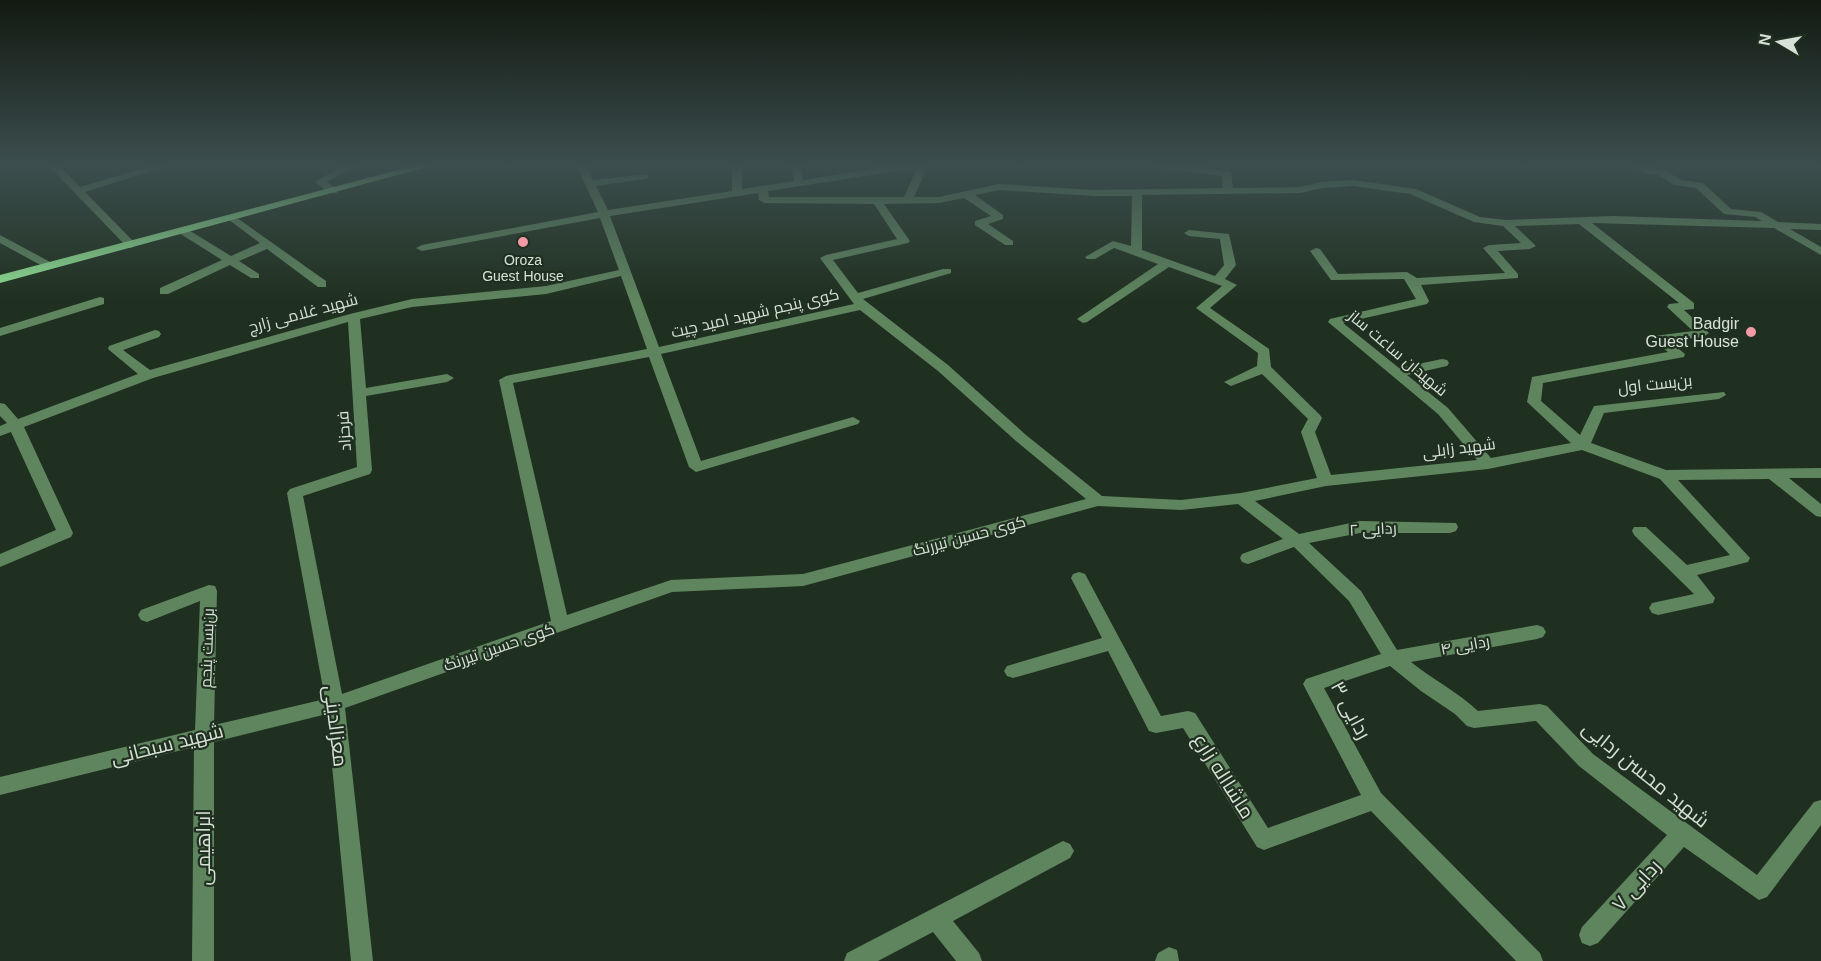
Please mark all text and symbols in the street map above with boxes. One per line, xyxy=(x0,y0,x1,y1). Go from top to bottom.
north arrow xyxy=(1749,12,1809,72)
text: N xyxy=(1755,32,1774,47)
marker: Oroza Guest House xyxy=(516,235,530,249)
place label: Oroza Guest House xyxy=(482,252,564,284)
street label: کوی پنجم شهید امید چیت xyxy=(669,285,841,344)
street label: شهید غلامی زارچ xyxy=(246,290,360,339)
street label: شهیدان ساعت ساز xyxy=(1343,306,1451,401)
place label: Badgir Guest House xyxy=(1646,315,1740,350)
marker: Badgir Guest House xyxy=(1744,325,1758,339)
street label: بن‌بست اول xyxy=(1617,372,1693,398)
street label: فرحزاد xyxy=(334,410,355,452)
street label: شهید زابلی xyxy=(1422,435,1497,463)
street label: کوی حسین تیررنگ xyxy=(911,513,1028,561)
street label: ردایی ۲ xyxy=(1349,519,1397,541)
street label: بن‌بست پنجم xyxy=(197,608,220,688)
street label: کوی حسین تیررنگ xyxy=(441,620,557,676)
street label: ردایی ۴ xyxy=(1439,632,1491,660)
street label: ردایی ۳ xyxy=(1325,677,1375,744)
street label: معزالدینی xyxy=(318,684,352,768)
street label: شهید محسن ردایی xyxy=(1577,716,1714,833)
street label: شهید سبحانی xyxy=(108,719,226,771)
street label: ماشااله زارع xyxy=(1187,729,1259,824)
street label: ابراهیمی xyxy=(192,810,216,886)
street label: ردایی ۷ xyxy=(1607,855,1666,917)

